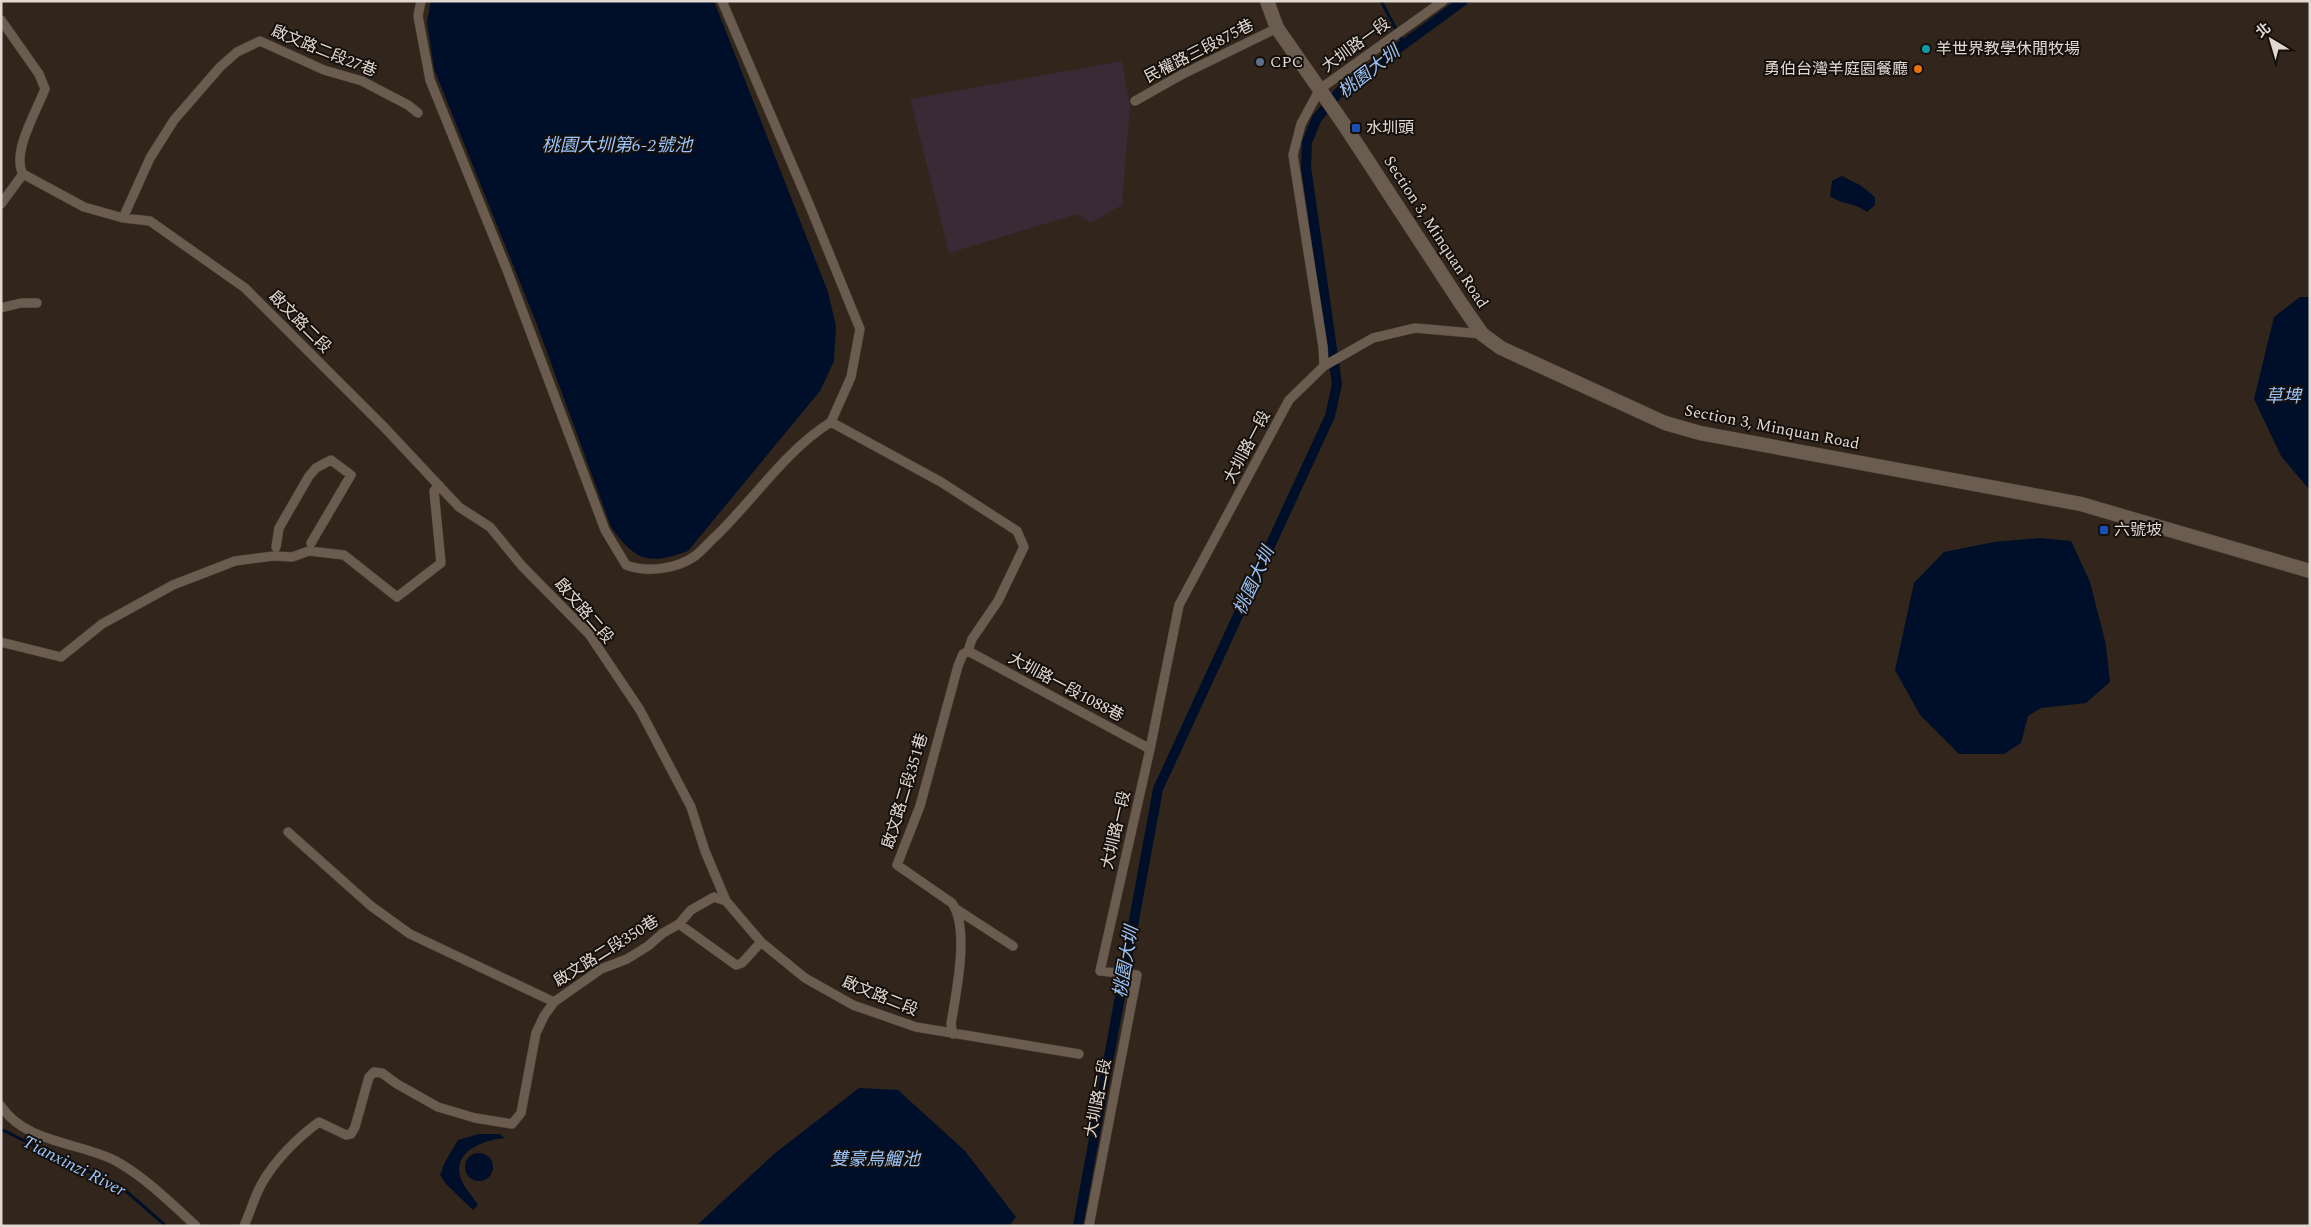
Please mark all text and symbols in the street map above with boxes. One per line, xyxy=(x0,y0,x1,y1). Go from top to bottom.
street label: 大圳路一段 xyxy=(1317,12,1395,78)
street label: 民權路三段875巷 xyxy=(1140,13,1258,89)
north arrow xyxy=(2246,15,2296,65)
text: 北 xyxy=(2251,18,2275,43)
street label: 啟文路二段27巷 xyxy=(268,19,380,83)
water label: 桃園大圳 xyxy=(1332,37,1408,105)
place label: 羊世界教學休閒牧場 xyxy=(1936,37,2080,61)
marker: 羊世界教學休閒牧場 xyxy=(1920,43,1932,55)
place label: CPC xyxy=(1270,50,1303,74)
marker: CPC xyxy=(1254,56,1266,68)
place label: 勇伯台灣羊庭園餐廳 xyxy=(1764,57,1908,81)
marker: 勇伯台灣羊庭園餐廳 xyxy=(1912,63,1924,75)
place label: 水圳頭 xyxy=(1366,116,1414,140)
marker: 水圳頭 xyxy=(1350,122,1362,134)
water label: 桃園大圳第6-2號池 xyxy=(542,132,694,159)
street label: Section 3, Minquan Road xyxy=(1378,151,1494,313)
street label: 啟文路二段 xyxy=(263,285,337,359)
water label: 草埤 xyxy=(2265,383,2303,410)
street label: Section 3, Minquan Road xyxy=(1683,398,1862,456)
street label: 大圳路一段 xyxy=(1218,406,1276,488)
place label: 六號坡 xyxy=(2114,518,2162,542)
marker: 六號坡 xyxy=(2098,524,2110,536)
water label: 桃園大圳 xyxy=(1227,540,1283,619)
street label: 啟文路二段 xyxy=(549,573,619,649)
street label: 大圳路一段1088巷 xyxy=(1004,646,1128,728)
street label: 啟文路二段351巷 xyxy=(876,730,934,852)
street label: 大圳路一段 xyxy=(1095,788,1137,872)
street label: 啟文路二段350巷 xyxy=(549,909,663,993)
water label: 桃園大圳 xyxy=(1106,921,1146,1000)
street label: 啟文路二段 xyxy=(838,970,922,1022)
street label: 大圳路二段 xyxy=(1079,1056,1117,1140)
water label: Tianxinzi River xyxy=(18,1128,131,1204)
water label: 雙豪烏鰡池 xyxy=(830,1146,922,1173)

